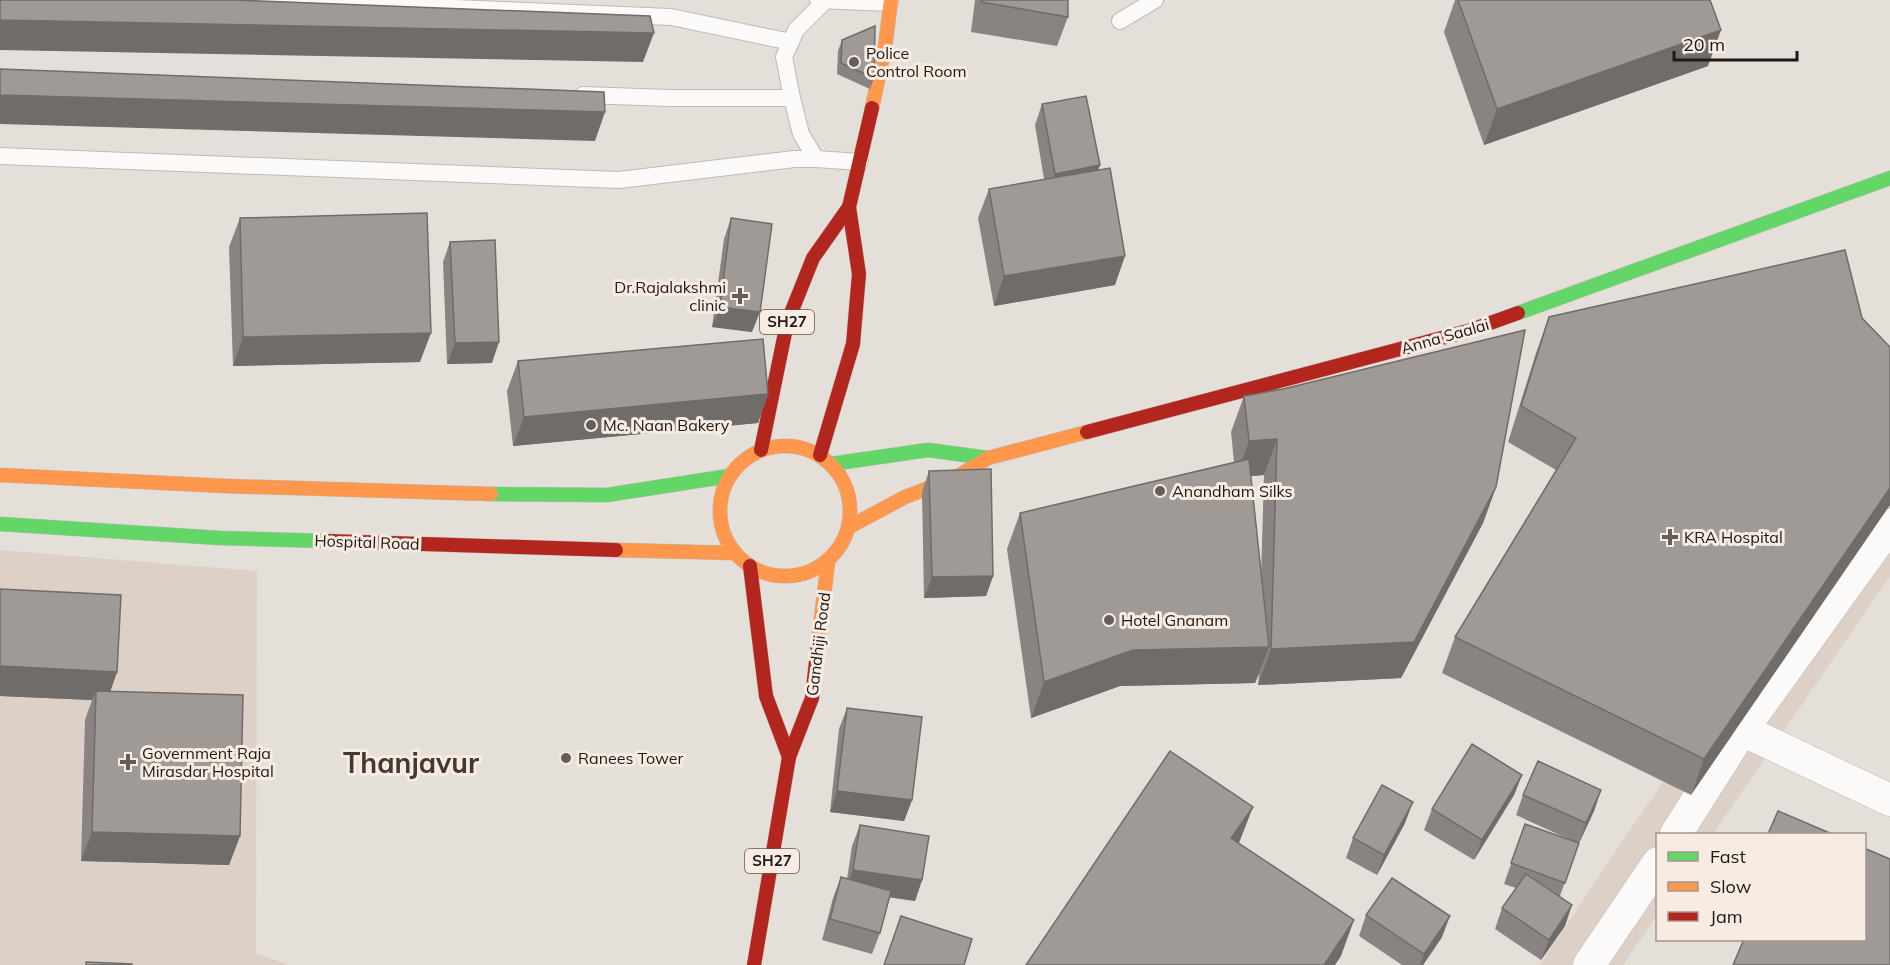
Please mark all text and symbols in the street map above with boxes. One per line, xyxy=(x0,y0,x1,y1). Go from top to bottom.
scale bar xyxy=(1674,24,1797,62)
text: 20 m xyxy=(1683,33,1725,56)
place label: Police Control Room xyxy=(866,43,967,81)
marker: Police Control Room xyxy=(847,55,861,69)
place label: Dr.Rajalakshmi clinic xyxy=(614,277,726,315)
marker: Dr.Rajalakshmi clinic xyxy=(731,287,749,305)
road number: SH27 xyxy=(760,310,814,334)
street label: Anna Saalai xyxy=(1399,314,1491,358)
place label: Mc. Naan Bakery xyxy=(603,415,730,435)
marker: Mc. Naan Bakery xyxy=(584,418,598,432)
place label: Anandham Silks xyxy=(1172,481,1293,501)
marker: Anandham Silks xyxy=(1153,484,1167,498)
place label: KRA Hospital xyxy=(1684,527,1783,547)
marker: KRA Hospital xyxy=(1661,528,1679,546)
street label: Hospital Road xyxy=(314,530,420,554)
street label: Gandhiji Road xyxy=(802,591,834,697)
place label: Hotel Gnanam xyxy=(1121,610,1228,630)
marker: Hotel Gnanam xyxy=(1102,613,1116,627)
place label: Government Raja Mirasdar Hospital xyxy=(142,743,274,781)
district label: Thanjavur xyxy=(343,745,479,780)
place label: Ranees Tower xyxy=(578,748,683,768)
marker: Ranees Tower xyxy=(559,751,573,765)
marker: Government Raja Mirasdar Hospital xyxy=(119,753,137,771)
legend xyxy=(1656,833,1866,941)
text: Fast xyxy=(1710,845,1746,868)
road number: SH27 xyxy=(745,849,799,873)
text: Slow xyxy=(1710,875,1752,898)
text: Jam xyxy=(1710,905,1743,928)

